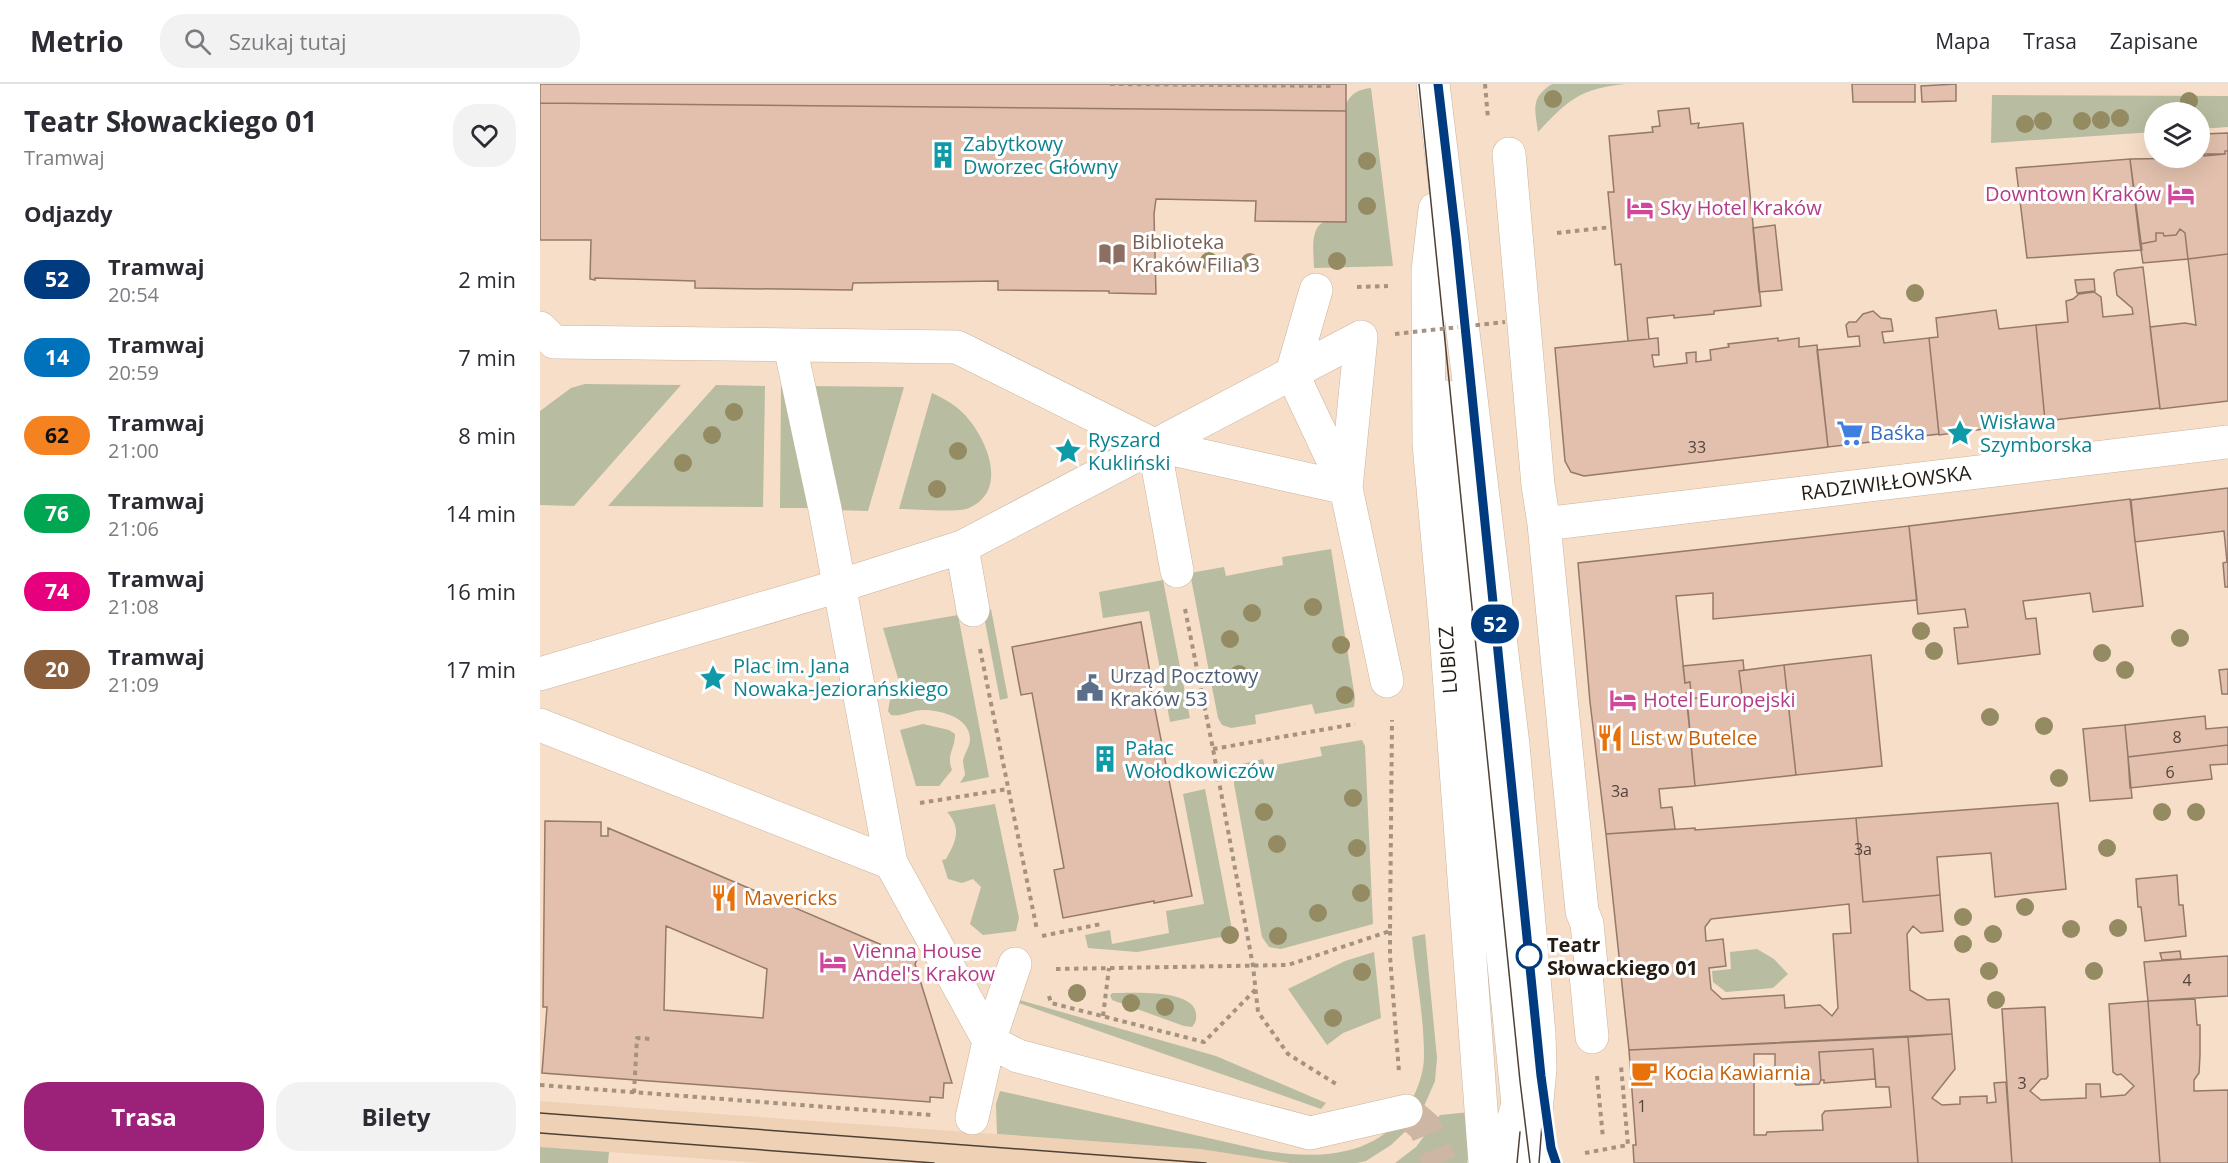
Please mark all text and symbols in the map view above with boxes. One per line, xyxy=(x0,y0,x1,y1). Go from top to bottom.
search box xyxy=(160,14,580,68)
text: Metrio xyxy=(30,22,124,60)
icon: search xyxy=(181,25,214,58)
text: Szukaj tutaj xyxy=(229,26,347,56)
text: Mapa xyxy=(1935,27,1990,55)
text: Trasa xyxy=(2023,27,2077,55)
text: Zapisane xyxy=(2110,27,2198,55)
text: Teatr Słowackiego 01 xyxy=(24,102,317,140)
map controls xyxy=(2144,102,2210,168)
button: layers xyxy=(2144,102,2210,168)
button: heart xyxy=(453,104,516,167)
place label: Zabytkowy Dworzec Główny xyxy=(963,130,1119,180)
building icon: Zabytkowy Dworzec Główny xyxy=(928,140,958,170)
text: Tramwaj xyxy=(24,144,104,171)
hotel icon: Downtown Kraków xyxy=(2166,179,2196,209)
place label: Downtown Kraków xyxy=(1985,180,2161,207)
hotel icon: Sky Hotel Kraków xyxy=(1625,193,1655,223)
place label: Sky Hotel Kraków xyxy=(1660,194,1822,221)
text: Odjazdy xyxy=(24,198,113,228)
place label: Biblioteka Kraków Filia 3 xyxy=(1132,228,1260,278)
library icon: Biblioteka Kraków Filia 3 xyxy=(1097,239,1127,269)
text: Tramwaj xyxy=(108,251,204,281)
text: 2 min xyxy=(458,264,516,294)
text: 52 xyxy=(45,265,69,293)
text: 20:54 xyxy=(108,281,159,308)
text: Tramwaj xyxy=(108,329,204,359)
text: 7 min xyxy=(458,342,516,372)
text: 14 xyxy=(45,343,69,371)
text: 20:59 xyxy=(108,359,159,386)
text: Tramwaj xyxy=(108,407,204,437)
place label: Wisława Szymborska xyxy=(1980,408,2092,458)
supermarket icon: Baśka xyxy=(1835,418,1865,448)
place icon: Wisława Szymborska xyxy=(1945,418,1975,448)
place label: Baśka xyxy=(1870,419,1925,446)
text: 8 min xyxy=(458,420,516,450)
text: 62 xyxy=(45,421,69,449)
place label: Ryszard Kukliński xyxy=(1088,426,1170,476)
place icon: Ryszard Kukliński xyxy=(1053,436,1083,466)
house number: 33 xyxy=(1688,436,1706,458)
text: 21:00 xyxy=(108,437,159,464)
street label: RADZIWIŁŁOWSKA xyxy=(1799,459,1973,506)
text: Tramwaj xyxy=(108,485,204,515)
text: 14 min xyxy=(446,498,516,528)
text: 76 xyxy=(45,499,69,527)
text: 21:06 xyxy=(108,515,159,542)
text: Tramwaj xyxy=(108,563,204,593)
text: 16 min xyxy=(446,576,516,606)
text: 74 xyxy=(45,577,69,605)
text: 21:08 xyxy=(108,593,159,620)
line badge: 52 xyxy=(1468,604,1522,644)
text: 52 xyxy=(1483,610,1507,638)
street label: LUBICZ xyxy=(1432,625,1463,695)
text: Tramwaj xyxy=(108,641,204,671)
place label: Plac im. Jana Nowaka-Jeziorańskiego xyxy=(733,652,949,702)
text: 17 min xyxy=(446,654,516,684)
text: 20 xyxy=(45,655,69,683)
place label: Urząd Pocztowy Kraków 53 xyxy=(1110,662,1259,712)
place icon: Plac im. Jana Nowaka-Jeziorańskiego xyxy=(698,663,728,693)
text: 21:09 xyxy=(108,671,159,698)
public building icon: Urząd Pocztowy Kraków 53 xyxy=(1075,673,1105,703)
hotel icon: Hotel Europejski xyxy=(1608,685,1638,715)
place label: Hotel Europejski xyxy=(1643,686,1796,713)
restaurant icon: List w Butelce xyxy=(1595,723,1625,753)
place label: List w Butelce xyxy=(1630,724,1757,751)
house number: 8 xyxy=(2172,726,2182,748)
place label: Pałac Wołodkowiczów xyxy=(1125,734,1275,784)
building icon: Pałac Wołodkowiczów xyxy=(1090,744,1120,774)
house number: 6 xyxy=(2165,761,2175,783)
house number: 3a xyxy=(1611,780,1629,802)
house number: 3a xyxy=(1854,838,1872,860)
restaurant icon: Mavericks xyxy=(709,883,739,913)
place label: Mavericks xyxy=(744,884,837,911)
place label: Teatr Słowackiego 01 xyxy=(1547,931,1698,981)
place label: Vienna House Andel's Krakow xyxy=(853,937,996,987)
marker: Teatr Słowackiego 01 xyxy=(1516,943,1542,969)
hotel icon: Vienna House Andel's Krakow xyxy=(818,947,848,977)
house number: 4 xyxy=(2182,969,2192,991)
cafe icon: Kocia Kawiarnia xyxy=(1629,1058,1659,1088)
place label: Kocia Kawiarnia xyxy=(1664,1059,1811,1086)
house number: 3 xyxy=(2017,1072,2027,1094)
button: Trasa xyxy=(24,1082,264,1151)
button: Bilety xyxy=(276,1082,516,1151)
house number: 1 xyxy=(1637,1095,1647,1117)

